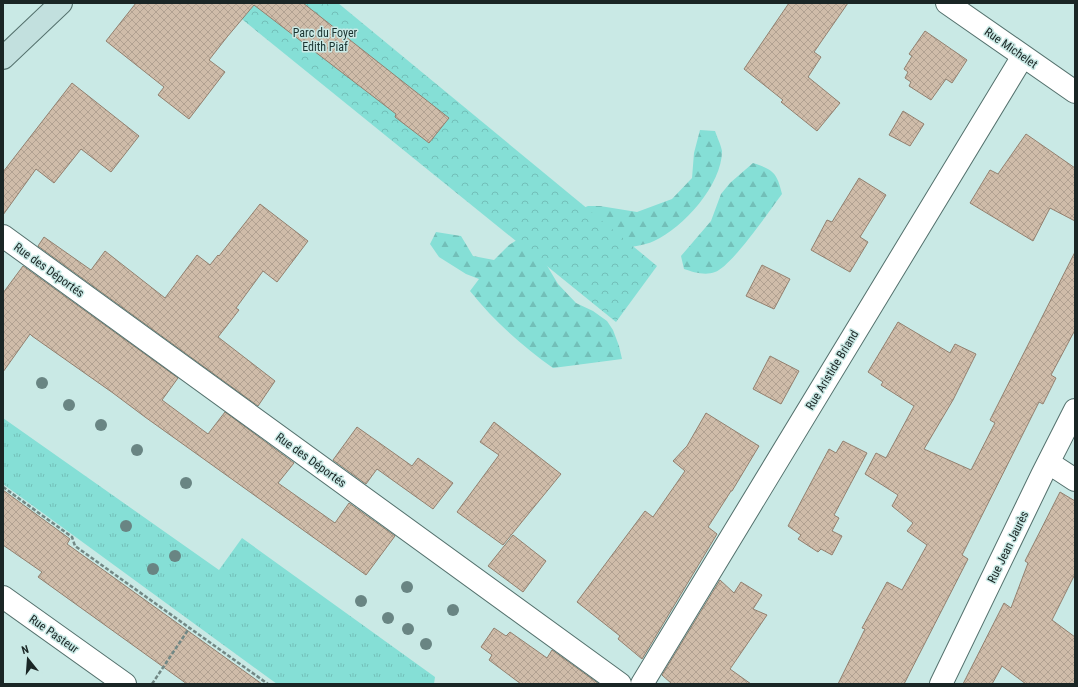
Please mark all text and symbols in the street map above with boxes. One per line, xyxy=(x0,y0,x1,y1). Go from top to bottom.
street label: Rue Michelet xyxy=(982,25,1040,72)
park label: Parc du Foyer Edith Piaf xyxy=(293,26,358,54)
street label: Rue des Déportés xyxy=(11,240,87,300)
street label: Rue Aristide Briand xyxy=(803,328,861,412)
street label: Rue des Déportés xyxy=(273,430,349,490)
street label: Rue Jean Jaurès xyxy=(985,509,1031,585)
street label: Rue Pasteur xyxy=(27,612,82,656)
north arrow xyxy=(8,639,48,679)
text: N xyxy=(20,643,31,657)

